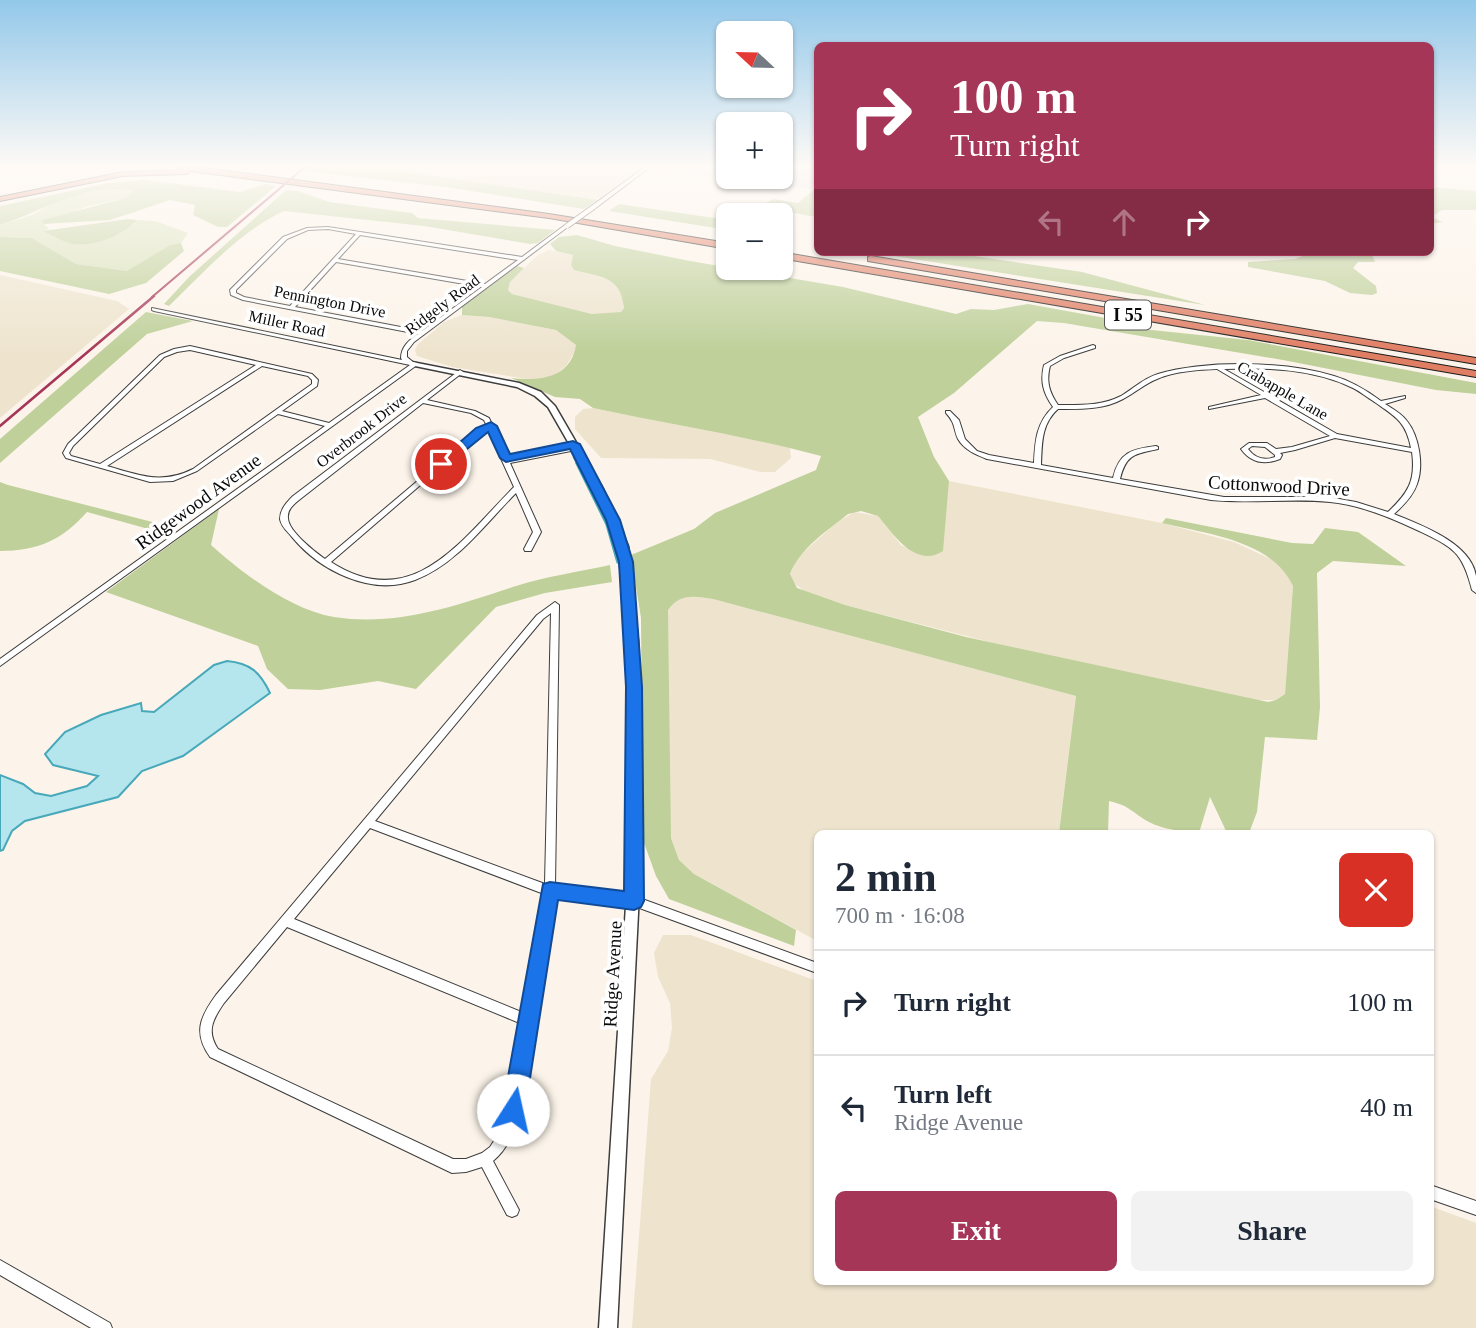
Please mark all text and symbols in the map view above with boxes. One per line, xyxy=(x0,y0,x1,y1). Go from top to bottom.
north arrow xyxy=(716,21,793,98)
map controls xyxy=(716,21,793,280)
text: 100 m xyxy=(950,69,1077,124)
icon: right xyxy=(835,70,926,161)
button: + xyxy=(716,112,793,189)
text: Turn right xyxy=(950,127,1080,163)
button: − xyxy=(716,203,793,280)
icon: left xyxy=(1032,203,1070,241)
icon: ahead xyxy=(1105,203,1143,241)
icon: right xyxy=(1178,203,1216,241)
street label: Ridgely Road xyxy=(402,271,483,339)
street label: Pennington Drive xyxy=(272,282,387,322)
road number: I 55 xyxy=(1105,300,1151,330)
street label: Miller Road xyxy=(247,307,327,340)
street label: Crabapple Lane xyxy=(1234,358,1331,424)
street label: Overbrook Drive xyxy=(313,390,410,471)
pin xyxy=(411,434,471,494)
icon: arrive xyxy=(422,445,460,483)
street label: Ridgewood Avenue xyxy=(132,449,265,554)
street label: Cottonwood Drive xyxy=(1208,471,1350,500)
button: close xyxy=(1339,853,1413,927)
text: 2 min xyxy=(835,854,937,900)
text: 700 m · 16:08 xyxy=(835,903,965,928)
street label: Ridge Avenue xyxy=(599,920,626,1028)
icon: right xyxy=(835,984,873,1022)
text: Turn right xyxy=(894,988,1011,1017)
text: 100 m xyxy=(1347,988,1413,1017)
position arrow xyxy=(476,1073,550,1147)
text: Turn left xyxy=(894,1080,992,1109)
icon: left xyxy=(835,1089,873,1127)
text: 40 m xyxy=(1360,1093,1413,1122)
text: Ridge Avenue xyxy=(894,1110,1023,1135)
button: Exit xyxy=(835,1191,1117,1271)
button: Share xyxy=(1131,1191,1413,1271)

